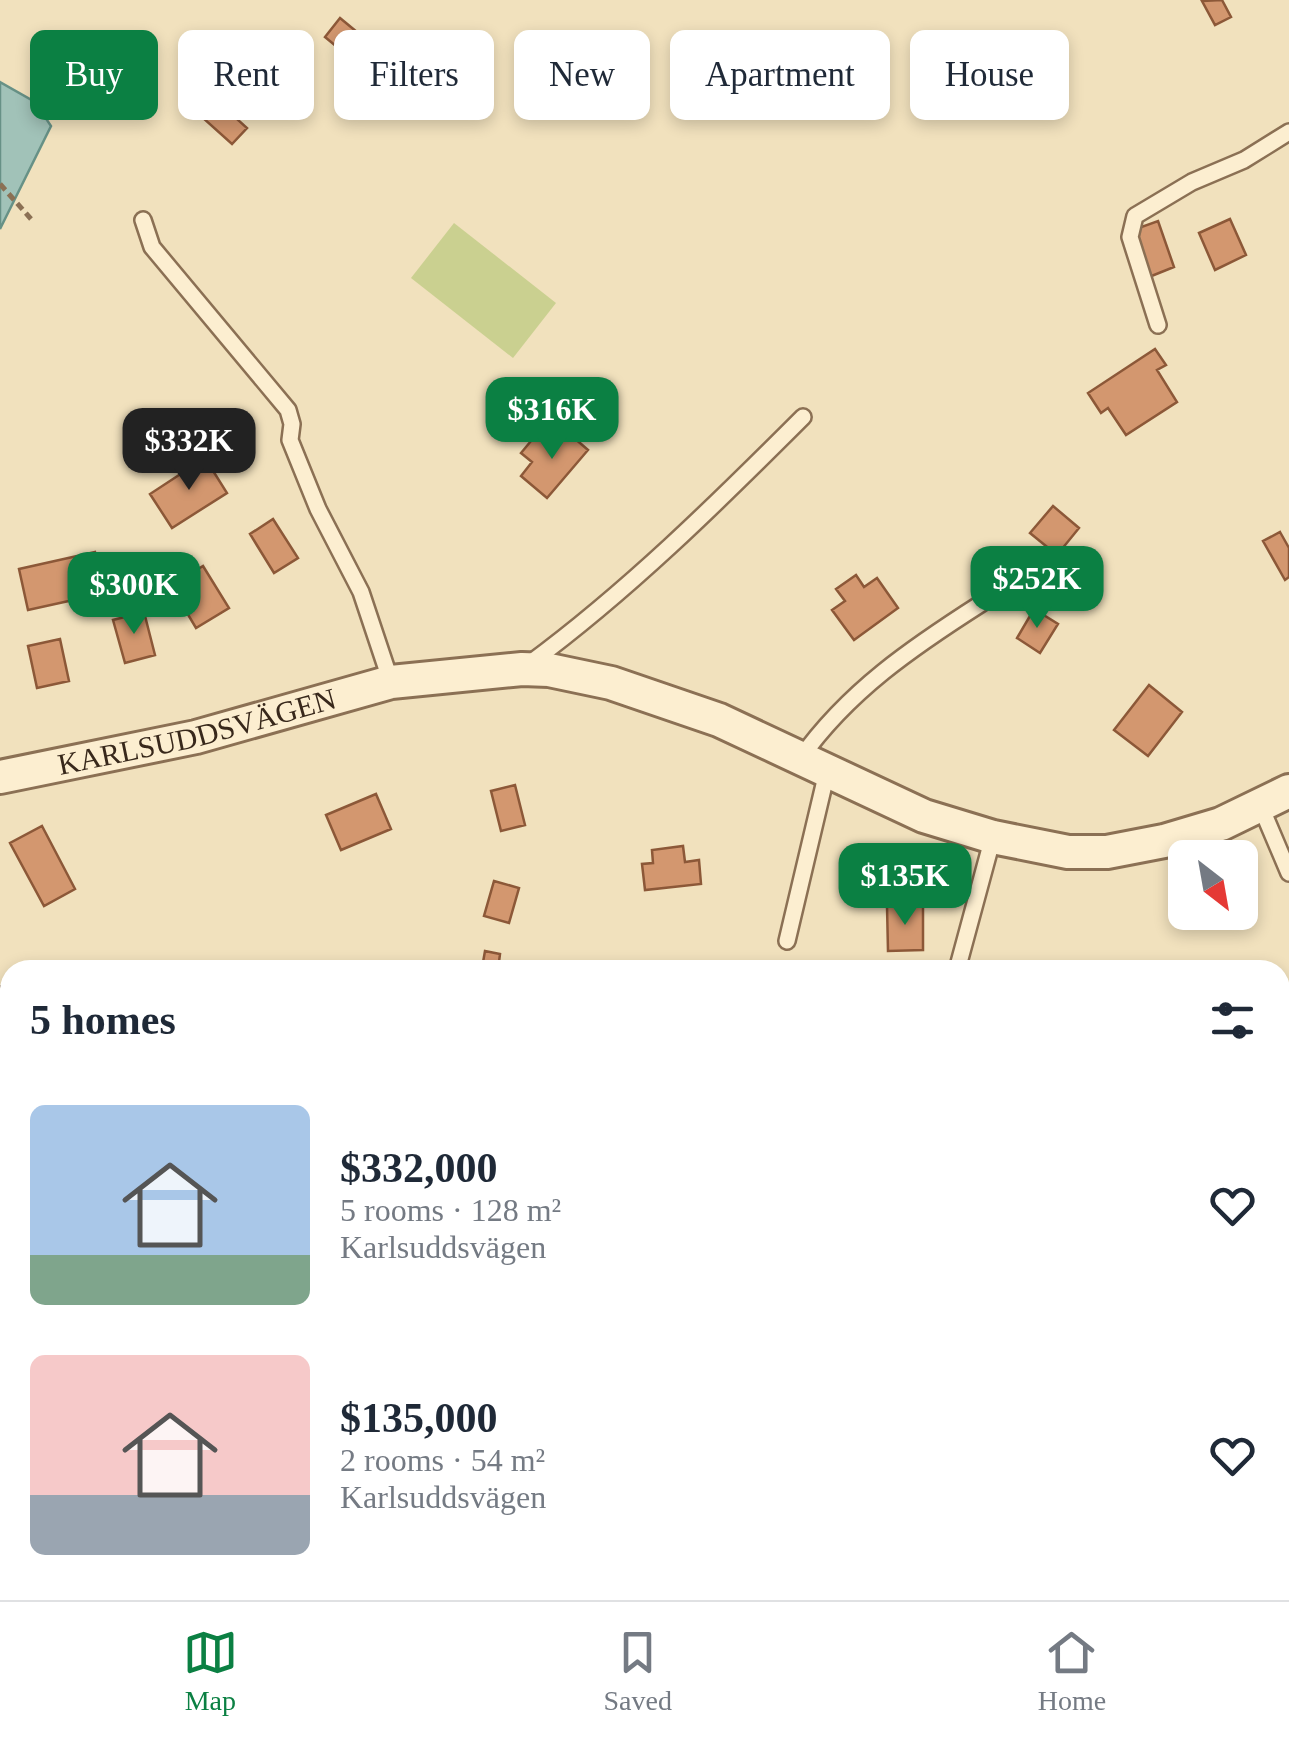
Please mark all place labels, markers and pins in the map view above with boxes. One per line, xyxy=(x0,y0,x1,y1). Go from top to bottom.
pin: $316K xyxy=(482,377,622,462)
pin: $332K xyxy=(119,408,259,493)
pin: $252K xyxy=(967,546,1107,631)
pin: $300K xyxy=(64,552,204,637)
pin: $135K xyxy=(835,843,975,928)

